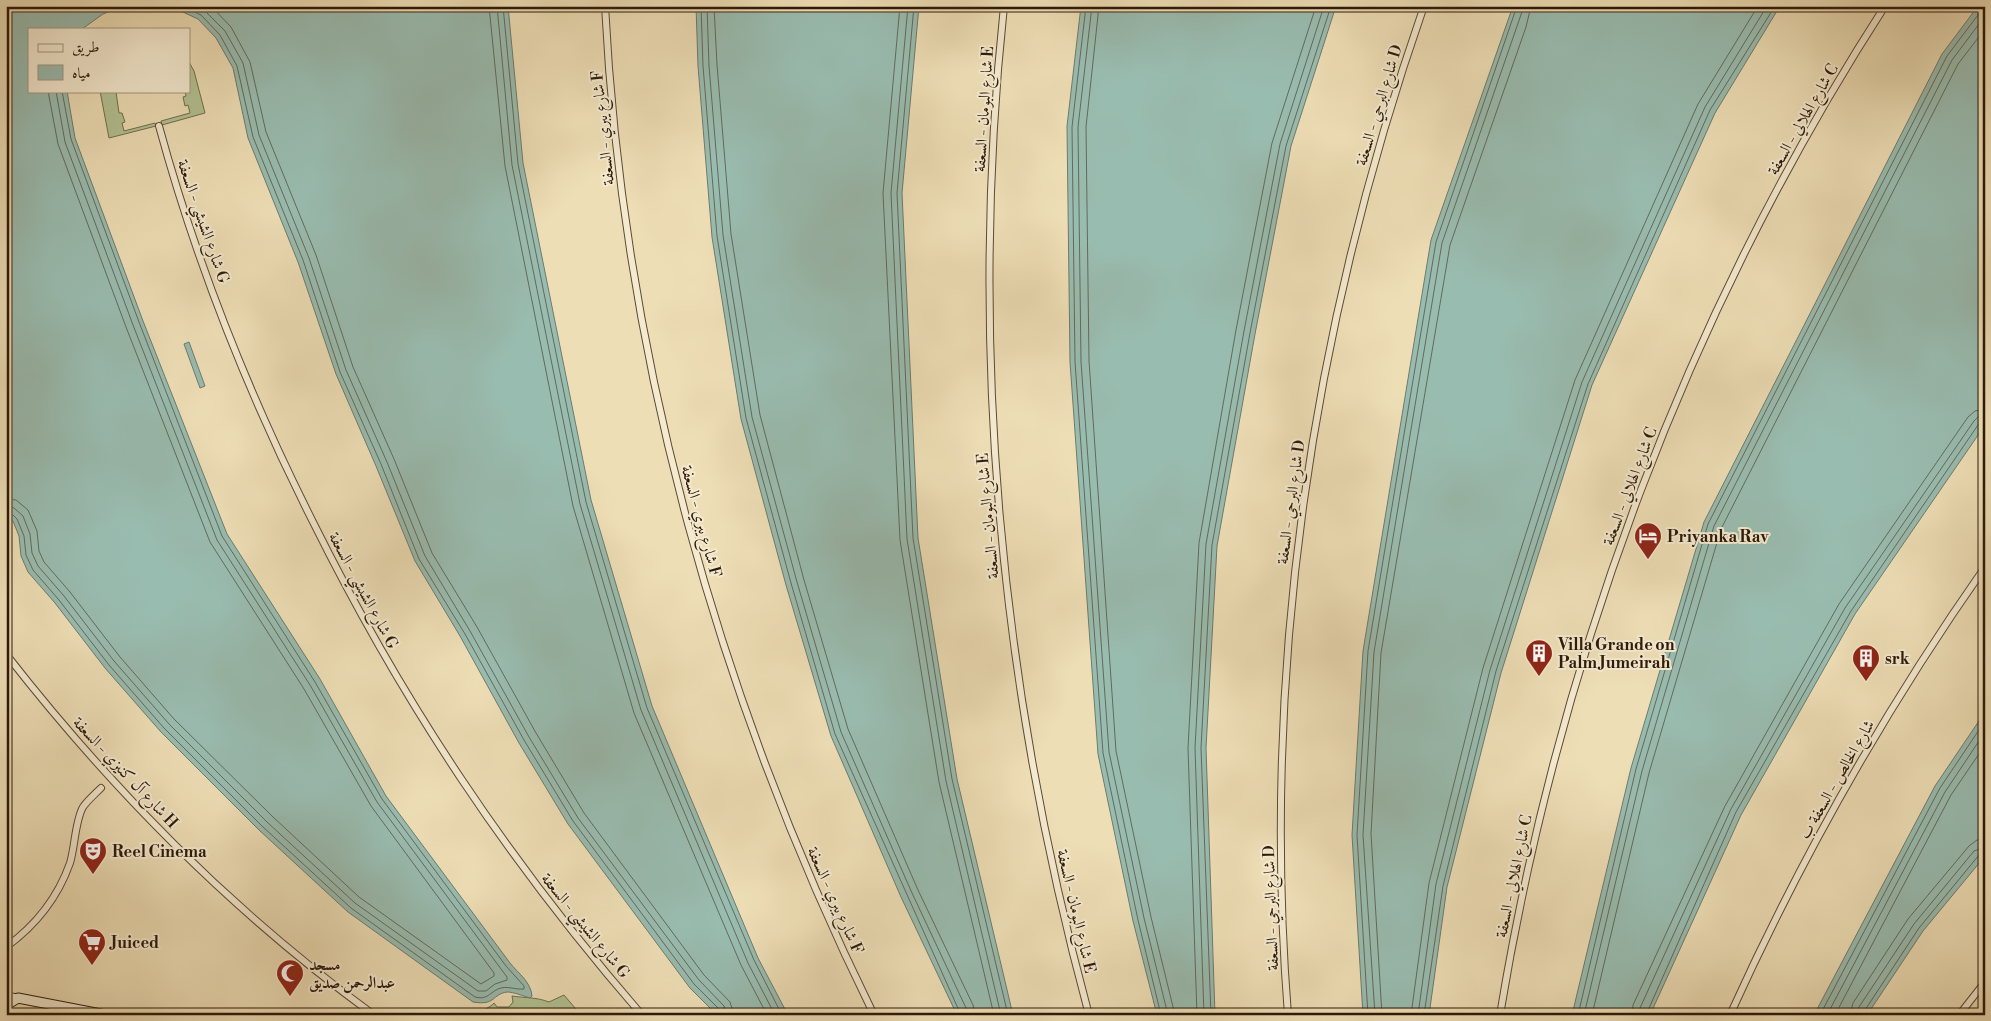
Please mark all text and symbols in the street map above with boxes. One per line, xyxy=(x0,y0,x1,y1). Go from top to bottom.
legend xyxy=(28,28,190,92)
text: طريق xyxy=(72,38,99,57)
street label: شارع البرحي - السعفة D xyxy=(1351,42,1410,169)
street label: شارع البومان - السعفة E xyxy=(970,45,1001,173)
street label: شارع الهلالي - السعفة C xyxy=(1763,60,1845,180)
text: مياه xyxy=(72,64,90,83)
street label: شارع يبري - السعفة F xyxy=(587,69,622,186)
street label: شارع الشيشي - السعفة G xyxy=(168,157,234,288)
street label: شارع الهلالي - السعفة C xyxy=(1598,424,1664,549)
street label: شارع البرحي - السعفة D xyxy=(1272,439,1313,566)
street label: شارع البومان - السعفة E xyxy=(973,452,1006,580)
street label: شارع يبري - السعفة F xyxy=(674,463,726,580)
hotel icon: Priyanka Rav xyxy=(1633,521,1663,560)
place label: Priyanka Rav xyxy=(1667,527,1769,547)
street label: شارع الشيشي - السعفة G xyxy=(319,529,402,655)
place label: Villa Grande on Palm Jumeirah xyxy=(1557,635,1675,673)
building icon: Villa Grande on Palm Jumeirah xyxy=(1524,638,1554,677)
building icon: srk xyxy=(1851,643,1881,682)
place label: srk xyxy=(1885,649,1911,669)
street label: شارع آل كنيزي - السعفة H xyxy=(66,713,182,835)
street label: شارع الخالص - السعفة ب xyxy=(1795,716,1882,844)
street label: شارع الهلالي - السعفة C xyxy=(1491,813,1540,940)
theatre icon: Reel Cinema xyxy=(78,836,108,875)
place label: Reel Cinema xyxy=(112,842,207,862)
street label: شارع يبري - السعفة F xyxy=(800,844,868,958)
street label: شارع البرحي - السعفة D xyxy=(1259,845,1286,971)
street label: شارع البومان - السعفة E xyxy=(1049,847,1100,976)
street label: شارع الشيشي - السعفة G xyxy=(533,869,634,986)
supermarket icon: Juiced xyxy=(77,927,107,966)
place label: Juiced xyxy=(109,933,159,953)
place label: مسجد عبدالرحمن صديق xyxy=(309,955,396,994)
mosque icon: مسجد عبدالرحمن صديق xyxy=(275,958,305,997)

